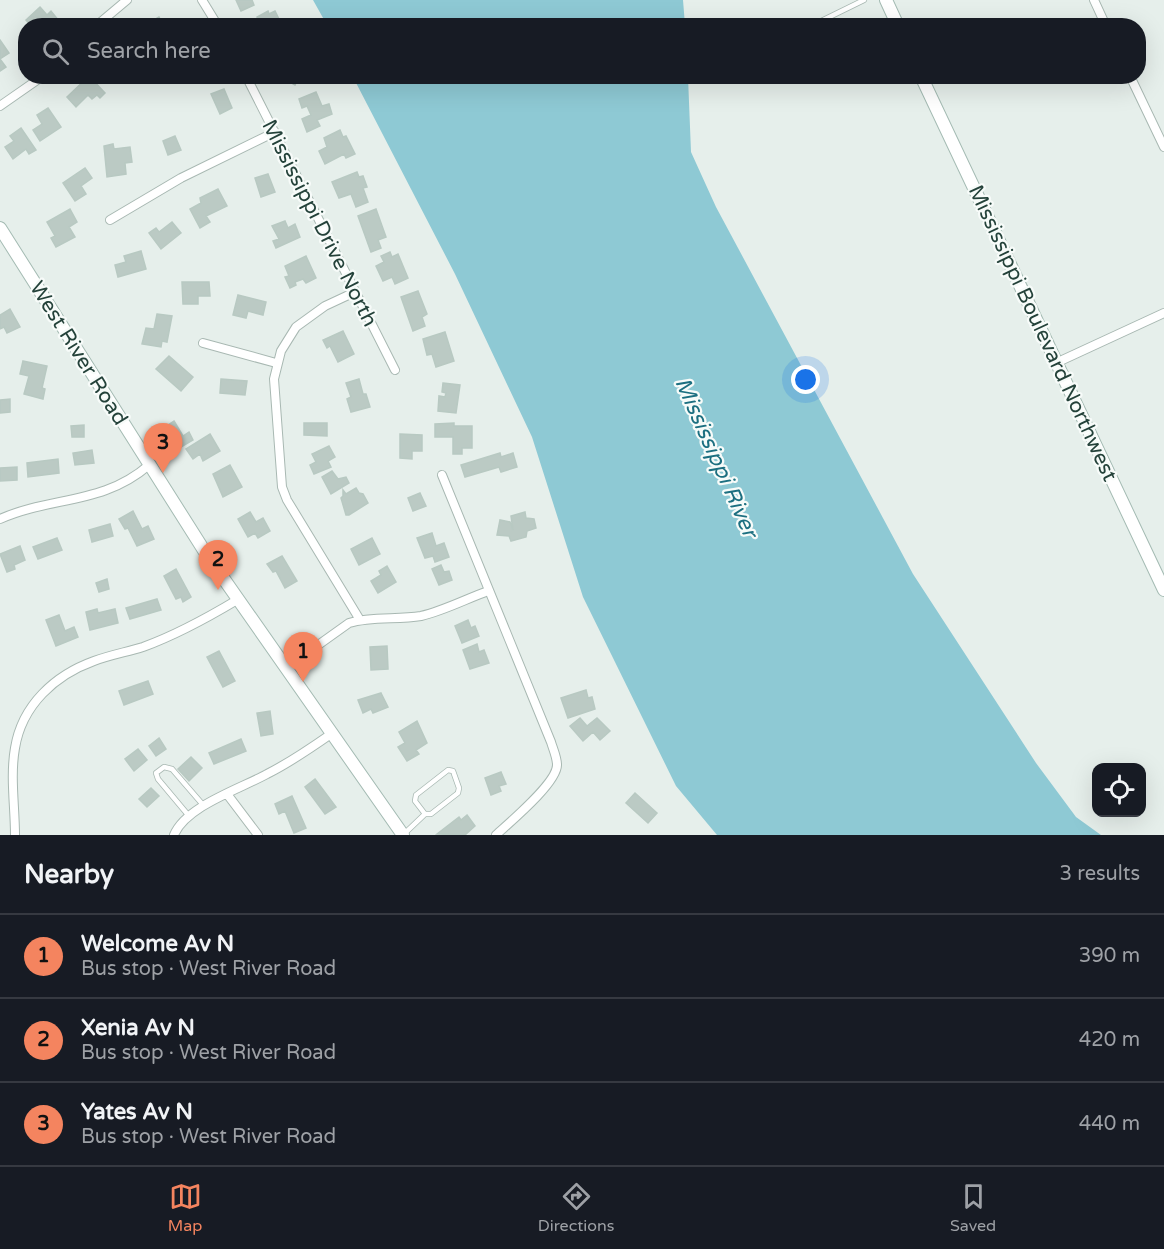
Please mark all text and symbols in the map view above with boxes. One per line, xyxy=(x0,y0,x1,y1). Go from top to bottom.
search box xyxy=(18,18,1146,84)
icon: search xyxy=(39,35,72,68)
text: Search here xyxy=(87,38,211,64)
street label: Mississippi Drive North xyxy=(257,116,383,331)
street label: Mississippi Boulevard Northwest xyxy=(963,181,1122,485)
street label: West River Road xyxy=(24,277,133,430)
your location xyxy=(791,365,820,394)
water label: Mississippi River xyxy=(669,373,764,544)
pin: 3 xyxy=(144,424,182,473)
pin: 2 xyxy=(198,540,238,590)
pin: 1 xyxy=(284,632,322,682)
map controls xyxy=(1092,763,1146,817)
button: locate xyxy=(1092,763,1146,817)
text: Nearby xyxy=(24,859,114,890)
text: 3 results xyxy=(1060,862,1140,886)
text: Welcome Av N xyxy=(81,931,234,957)
text: 1 xyxy=(37,944,50,968)
text: 390 m xyxy=(1079,944,1140,968)
text: Bus stop · West River Road xyxy=(81,957,336,981)
text: Xenia Av N xyxy=(81,1015,195,1041)
text: 2 xyxy=(37,1028,50,1052)
text: 420 m xyxy=(1079,1028,1140,1052)
text: Bus stop · West River Road xyxy=(81,1041,336,1065)
text: Yates Av N xyxy=(81,1099,193,1125)
text: 3 xyxy=(37,1112,50,1136)
text: 440 m xyxy=(1079,1112,1140,1136)
text: Bus stop · West River Road xyxy=(81,1125,336,1149)
tab: Map xyxy=(168,1180,202,1236)
tab: Directions xyxy=(538,1180,614,1236)
tab: Saved xyxy=(950,1180,996,1236)

